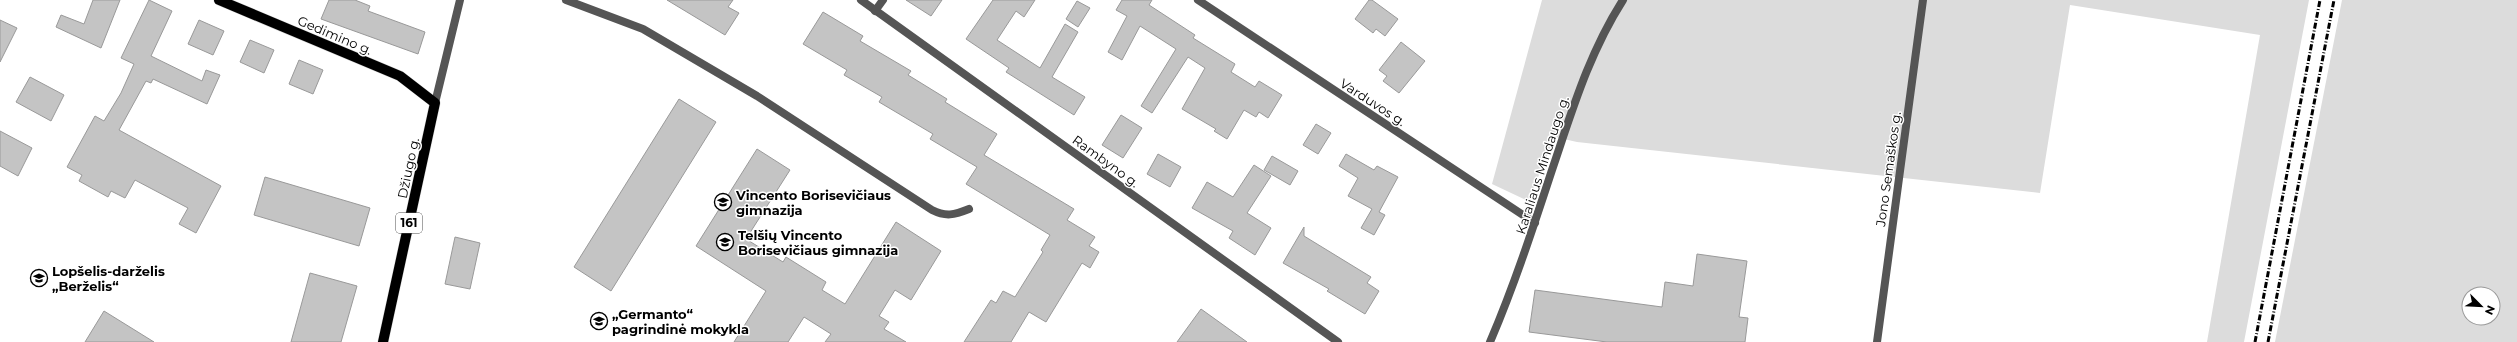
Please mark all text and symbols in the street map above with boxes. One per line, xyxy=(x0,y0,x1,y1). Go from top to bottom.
street label: Gedimino g. xyxy=(295,12,375,58)
street label: Varduvos g. xyxy=(1337,75,1409,129)
street label: Karaliaus Mindaugo g. xyxy=(1512,94,1572,236)
street label: Jono Semaškos g. xyxy=(1872,110,1904,228)
street label: Rambyno g. xyxy=(1070,131,1143,191)
street label: Džiugo g. xyxy=(394,136,422,200)
place label: Vincento Borisevičiaus gimnazija xyxy=(735,187,891,218)
school or university icon: Vincento Borisevičiaus gimnazija xyxy=(713,192,733,212)
road number: 161 xyxy=(396,213,422,233)
place label: Telšių Vincento Borisevičiaus gimnazija xyxy=(738,227,898,258)
school or university icon: Telšių Vincento Borisevičiaus gimnazija xyxy=(715,232,735,252)
place label: Lopšelis-darželis „Berželis“ xyxy=(52,263,165,294)
school or university icon: Lopšelis-darželis „Berželis“ xyxy=(29,268,49,288)
north arrow xyxy=(2461,286,2501,326)
text: N xyxy=(2482,303,2498,317)
place label: „Germanto“ pagrindinė mokykla xyxy=(612,306,749,337)
school or university icon: „Germanto“ pagrindinė mokykla xyxy=(589,311,609,331)

